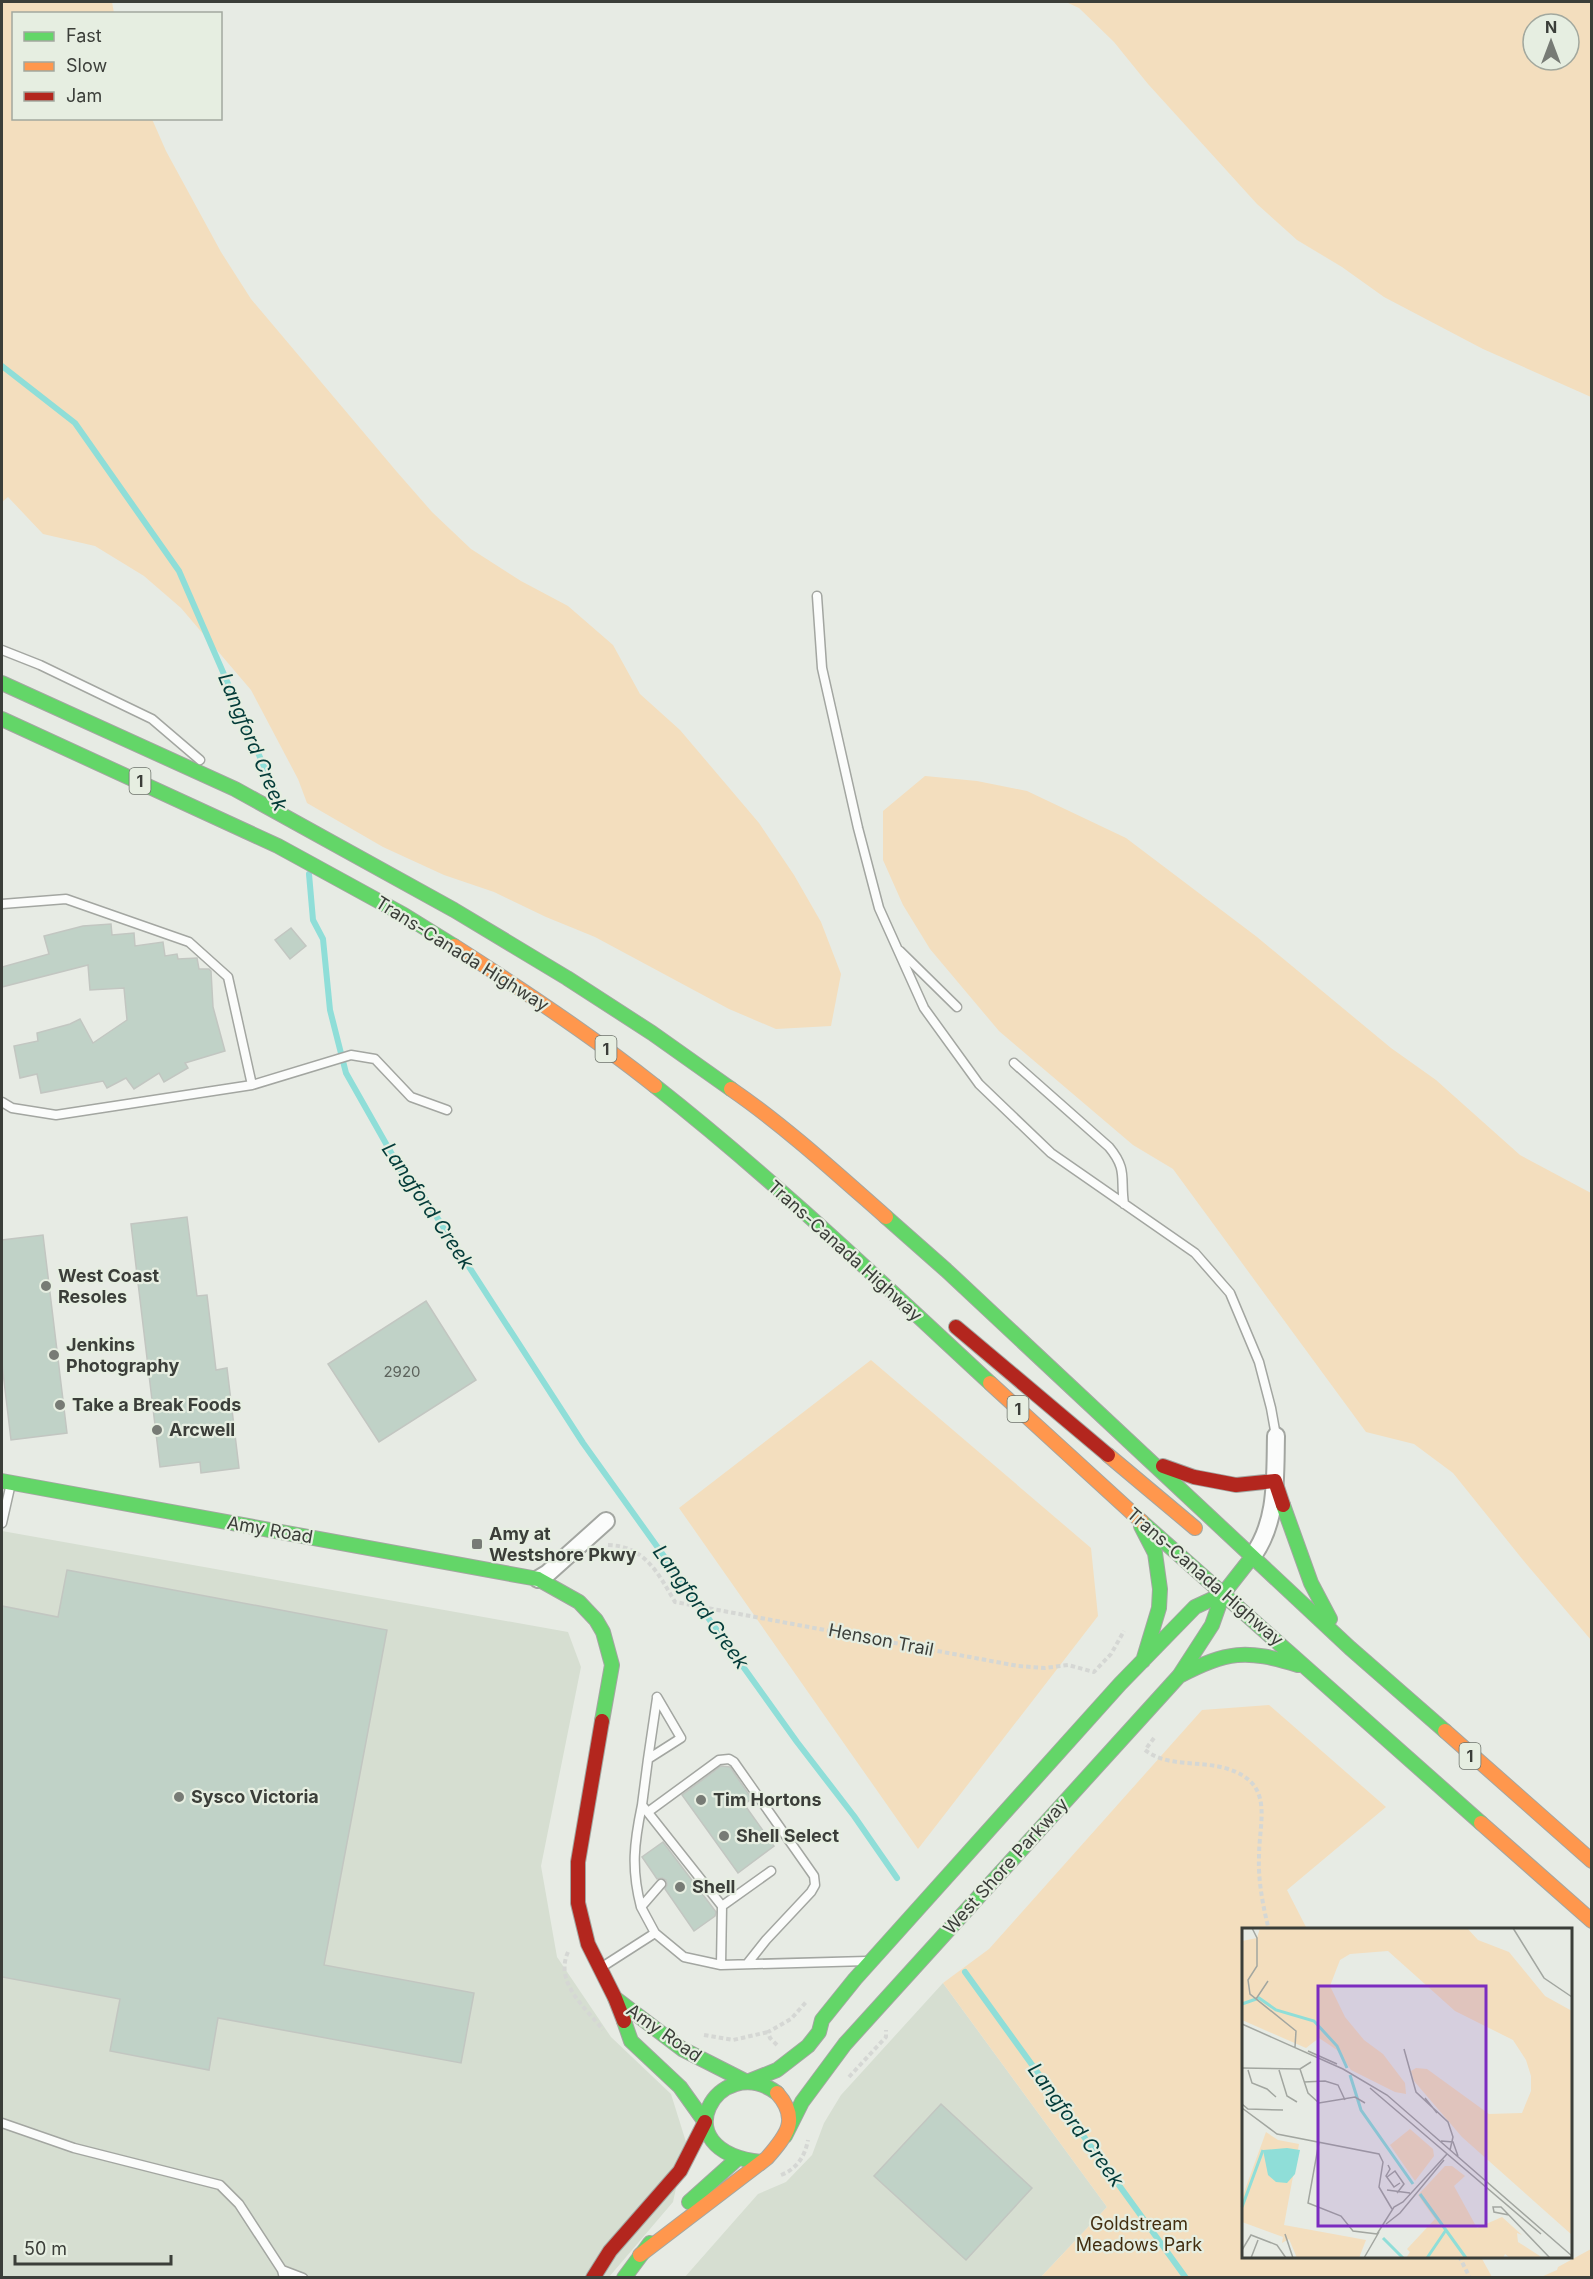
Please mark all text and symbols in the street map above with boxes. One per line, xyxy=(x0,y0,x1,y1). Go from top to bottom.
legend xyxy=(12,12,222,120)
north arrow xyxy=(1521,12,1581,72)
text: N xyxy=(1545,17,1557,37)
text: Fast xyxy=(66,25,102,46)
text: Slow xyxy=(66,55,107,76)
text: Jam xyxy=(66,85,102,106)
water label: Langford Creek xyxy=(213,669,293,815)
road number: 1 xyxy=(130,768,150,794)
street label: Trans-Canada Highway xyxy=(372,892,553,1016)
road number: 1 xyxy=(596,1036,616,1062)
water label: Langford Creek xyxy=(377,1138,480,1275)
street label: Trans-Canada Highway xyxy=(764,1176,927,1325)
place label: West Coast Resoles xyxy=(58,1265,160,1307)
marker: West Coast Resoles xyxy=(39,1279,53,1293)
place label: Jenkins Photography xyxy=(66,1334,180,1376)
marker: Jenkins Photography xyxy=(47,1348,61,1362)
house number: 2920 xyxy=(383,1362,421,1381)
place label: Take a Break Foods xyxy=(72,1394,241,1415)
road number: 1 xyxy=(1008,1396,1028,1422)
marker: Take a Break Foods xyxy=(53,1398,67,1412)
place label: Arcwell xyxy=(169,1419,235,1440)
marker: Arcwell xyxy=(150,1423,164,1437)
street label: Trans-Canada Highway xyxy=(1123,1503,1288,1650)
street label: Amy Road xyxy=(226,1512,315,1547)
place label: Amy at Westshore Pkwy xyxy=(489,1523,637,1565)
marker: Amy at Westshore Pkwy xyxy=(470,1537,484,1551)
water label: Langford Creek xyxy=(648,1540,755,1675)
street label: Henson Trail xyxy=(827,1619,935,1660)
road number: 1 xyxy=(1460,1743,1480,1769)
place label: Sysco Victoria xyxy=(191,1786,319,1807)
place label: Tim Hortons xyxy=(713,1789,822,1810)
marker: Sysco Victoria xyxy=(172,1790,186,1804)
marker: Tim Hortons xyxy=(694,1793,708,1807)
street label: West Shore Parkway xyxy=(939,1793,1072,1938)
place label: Shell Select xyxy=(736,1825,839,1846)
marker: Shell Select xyxy=(717,1829,731,1843)
place label: Shell xyxy=(692,1876,735,1897)
marker: Shell xyxy=(673,1880,687,1894)
inset map xyxy=(1242,1928,1572,2258)
street label: Amy Road xyxy=(623,1999,706,2066)
water label: Langford Creek xyxy=(1023,2058,1130,2193)
park label: Goldstream Meadows Park xyxy=(1076,2213,1202,2255)
scale bar xyxy=(15,2228,171,2266)
text: 50 m xyxy=(24,2238,67,2259)

